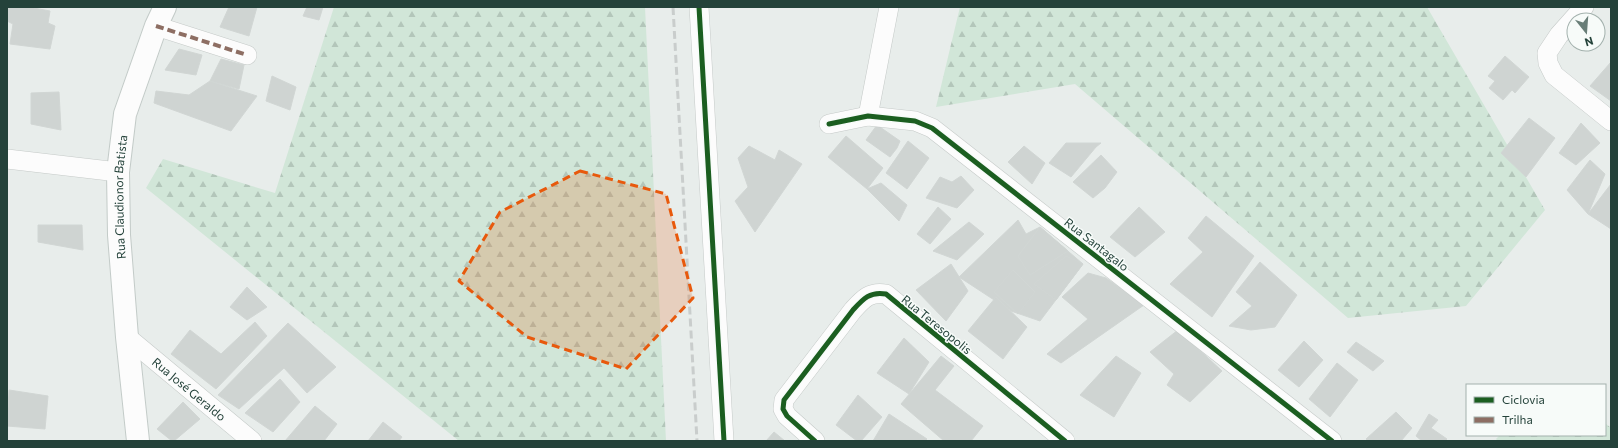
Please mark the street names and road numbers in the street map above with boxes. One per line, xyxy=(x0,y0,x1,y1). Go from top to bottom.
street label: Rua Claudionor Batista xyxy=(111,134,129,260)
street label: Rua Santagalo xyxy=(1062,215,1132,273)
street label: Rua Teresopolis xyxy=(899,292,975,356)
street label: Rua José Geraldo xyxy=(150,354,229,423)

